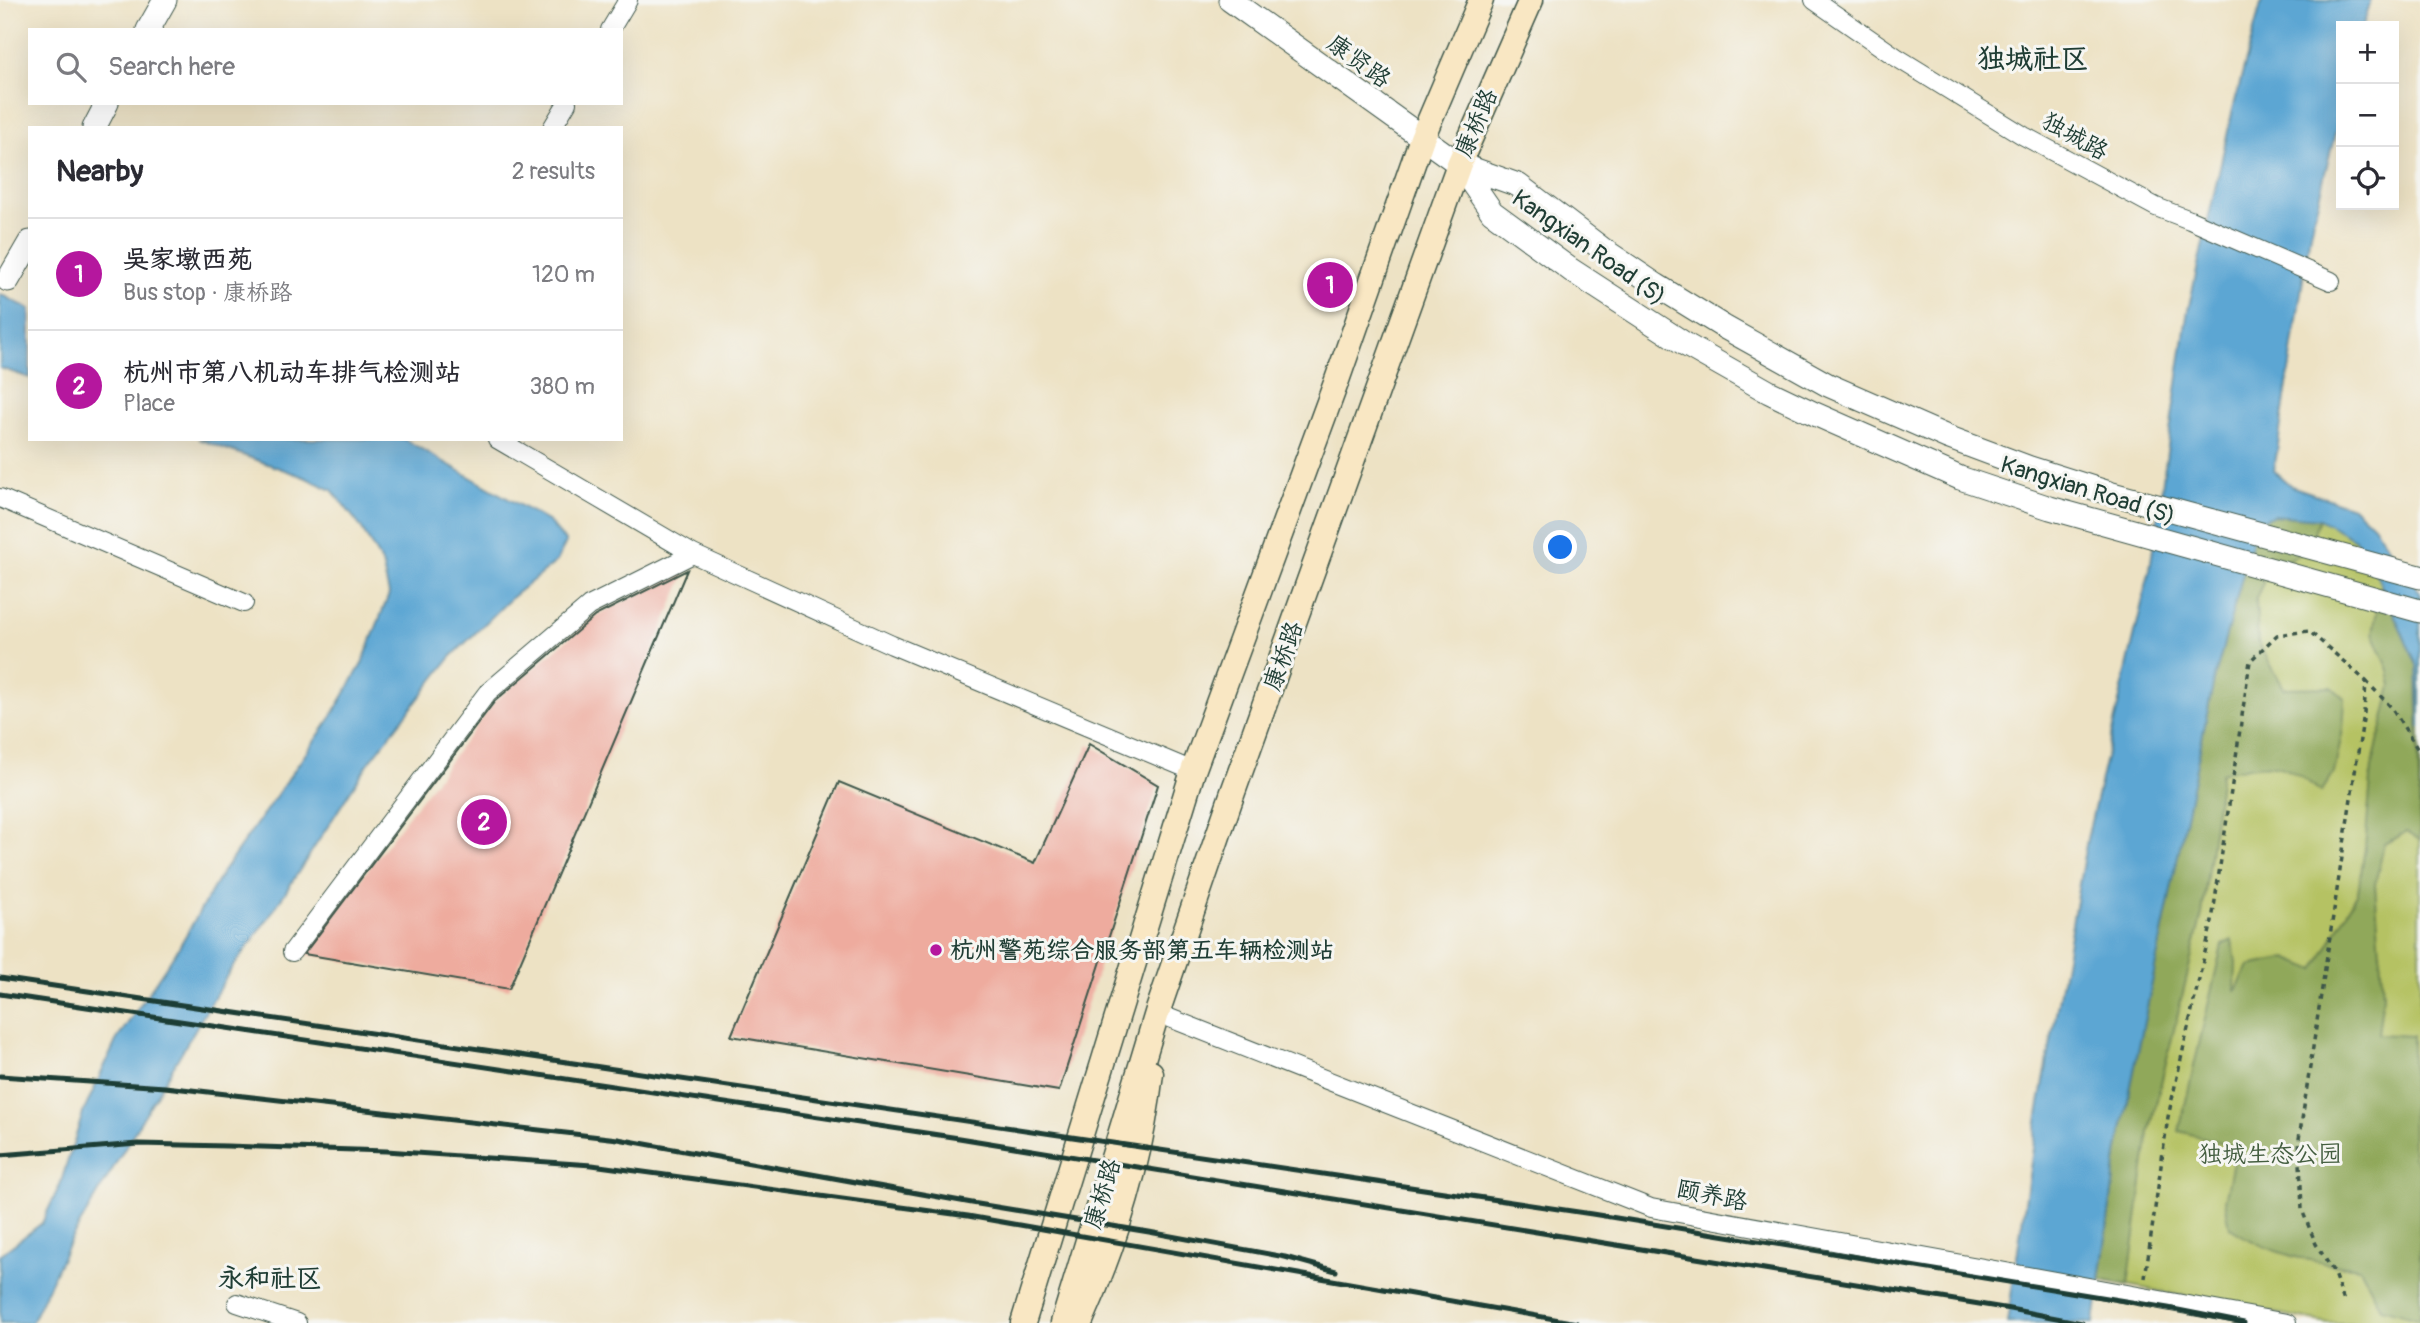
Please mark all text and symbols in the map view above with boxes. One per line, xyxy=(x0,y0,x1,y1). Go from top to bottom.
map controls xyxy=(2336,21,2399,210)
button: + xyxy=(2336,21,2399,84)
search box xyxy=(28,28,623,105)
street label: 康贤路 xyxy=(1321,29,1396,94)
district label: 独城社区 xyxy=(1977,42,2089,77)
icon: search xyxy=(52,48,90,86)
text: Search here xyxy=(108,51,235,83)
street label: 康桥路 xyxy=(1449,84,1504,162)
button: − xyxy=(2336,84,2399,147)
street label: 独城路 xyxy=(2036,106,2113,167)
button: locate xyxy=(2336,147,2399,210)
text: Nearby xyxy=(56,153,143,190)
text: 2 results xyxy=(512,157,595,186)
street label: Kangxian Road (S) xyxy=(1506,184,1671,311)
text: 吴家墩西苑 xyxy=(123,244,253,276)
pin: 1 xyxy=(1307,259,1353,311)
text: 1 xyxy=(75,260,84,289)
text: 120 m xyxy=(532,260,595,289)
text: Bus stop · 康桥路 xyxy=(123,278,292,307)
text: 杭州市第八机动车排气检测站 xyxy=(123,357,461,389)
text: 2 xyxy=(73,372,85,401)
text: 380 m xyxy=(529,372,595,401)
text: Place xyxy=(123,389,175,418)
street label: Kangxian Road (S) xyxy=(1997,450,2179,531)
your location xyxy=(1543,530,1577,564)
street label: 康桥路 xyxy=(1258,617,1309,695)
pin: 2 xyxy=(461,796,507,848)
place label: 杭州警苑综合服务部第五车辆检测站 xyxy=(950,936,1334,965)
marker: 杭州警苑综合服务部第五车辆检测站 xyxy=(928,942,944,958)
park label: 独城生态公园 xyxy=(2198,1140,2342,1169)
street label: 康桥路 xyxy=(1078,1155,1127,1233)
street label: 颐养路 xyxy=(1674,1174,1750,1217)
district label: 永和社区 xyxy=(218,1263,322,1295)

